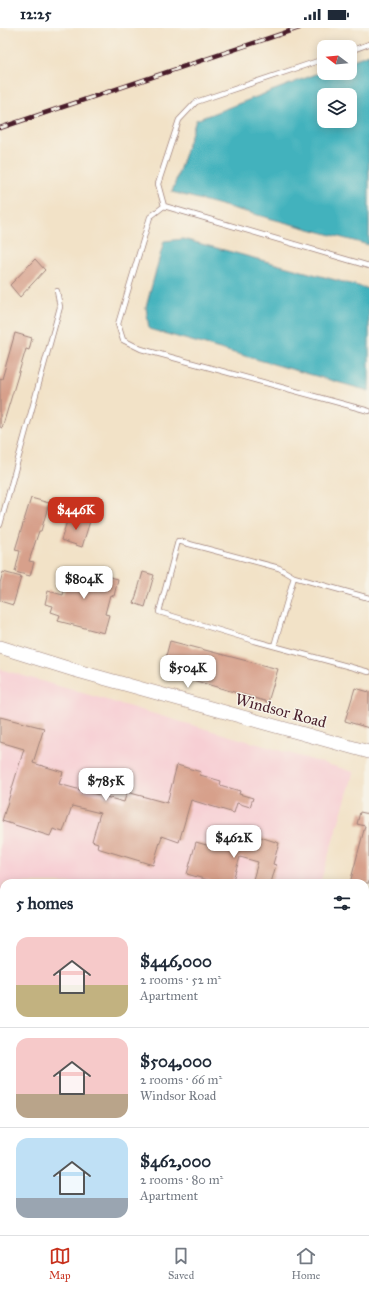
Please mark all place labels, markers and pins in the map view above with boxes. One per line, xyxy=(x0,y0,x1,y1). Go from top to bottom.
pin: $446K xyxy=(48,497,104,531)
pin: $804K xyxy=(56,566,112,600)
pin: $504K xyxy=(160,655,216,689)
pin: $785K xyxy=(78,768,134,802)
pin: $462K xyxy=(206,825,262,859)

